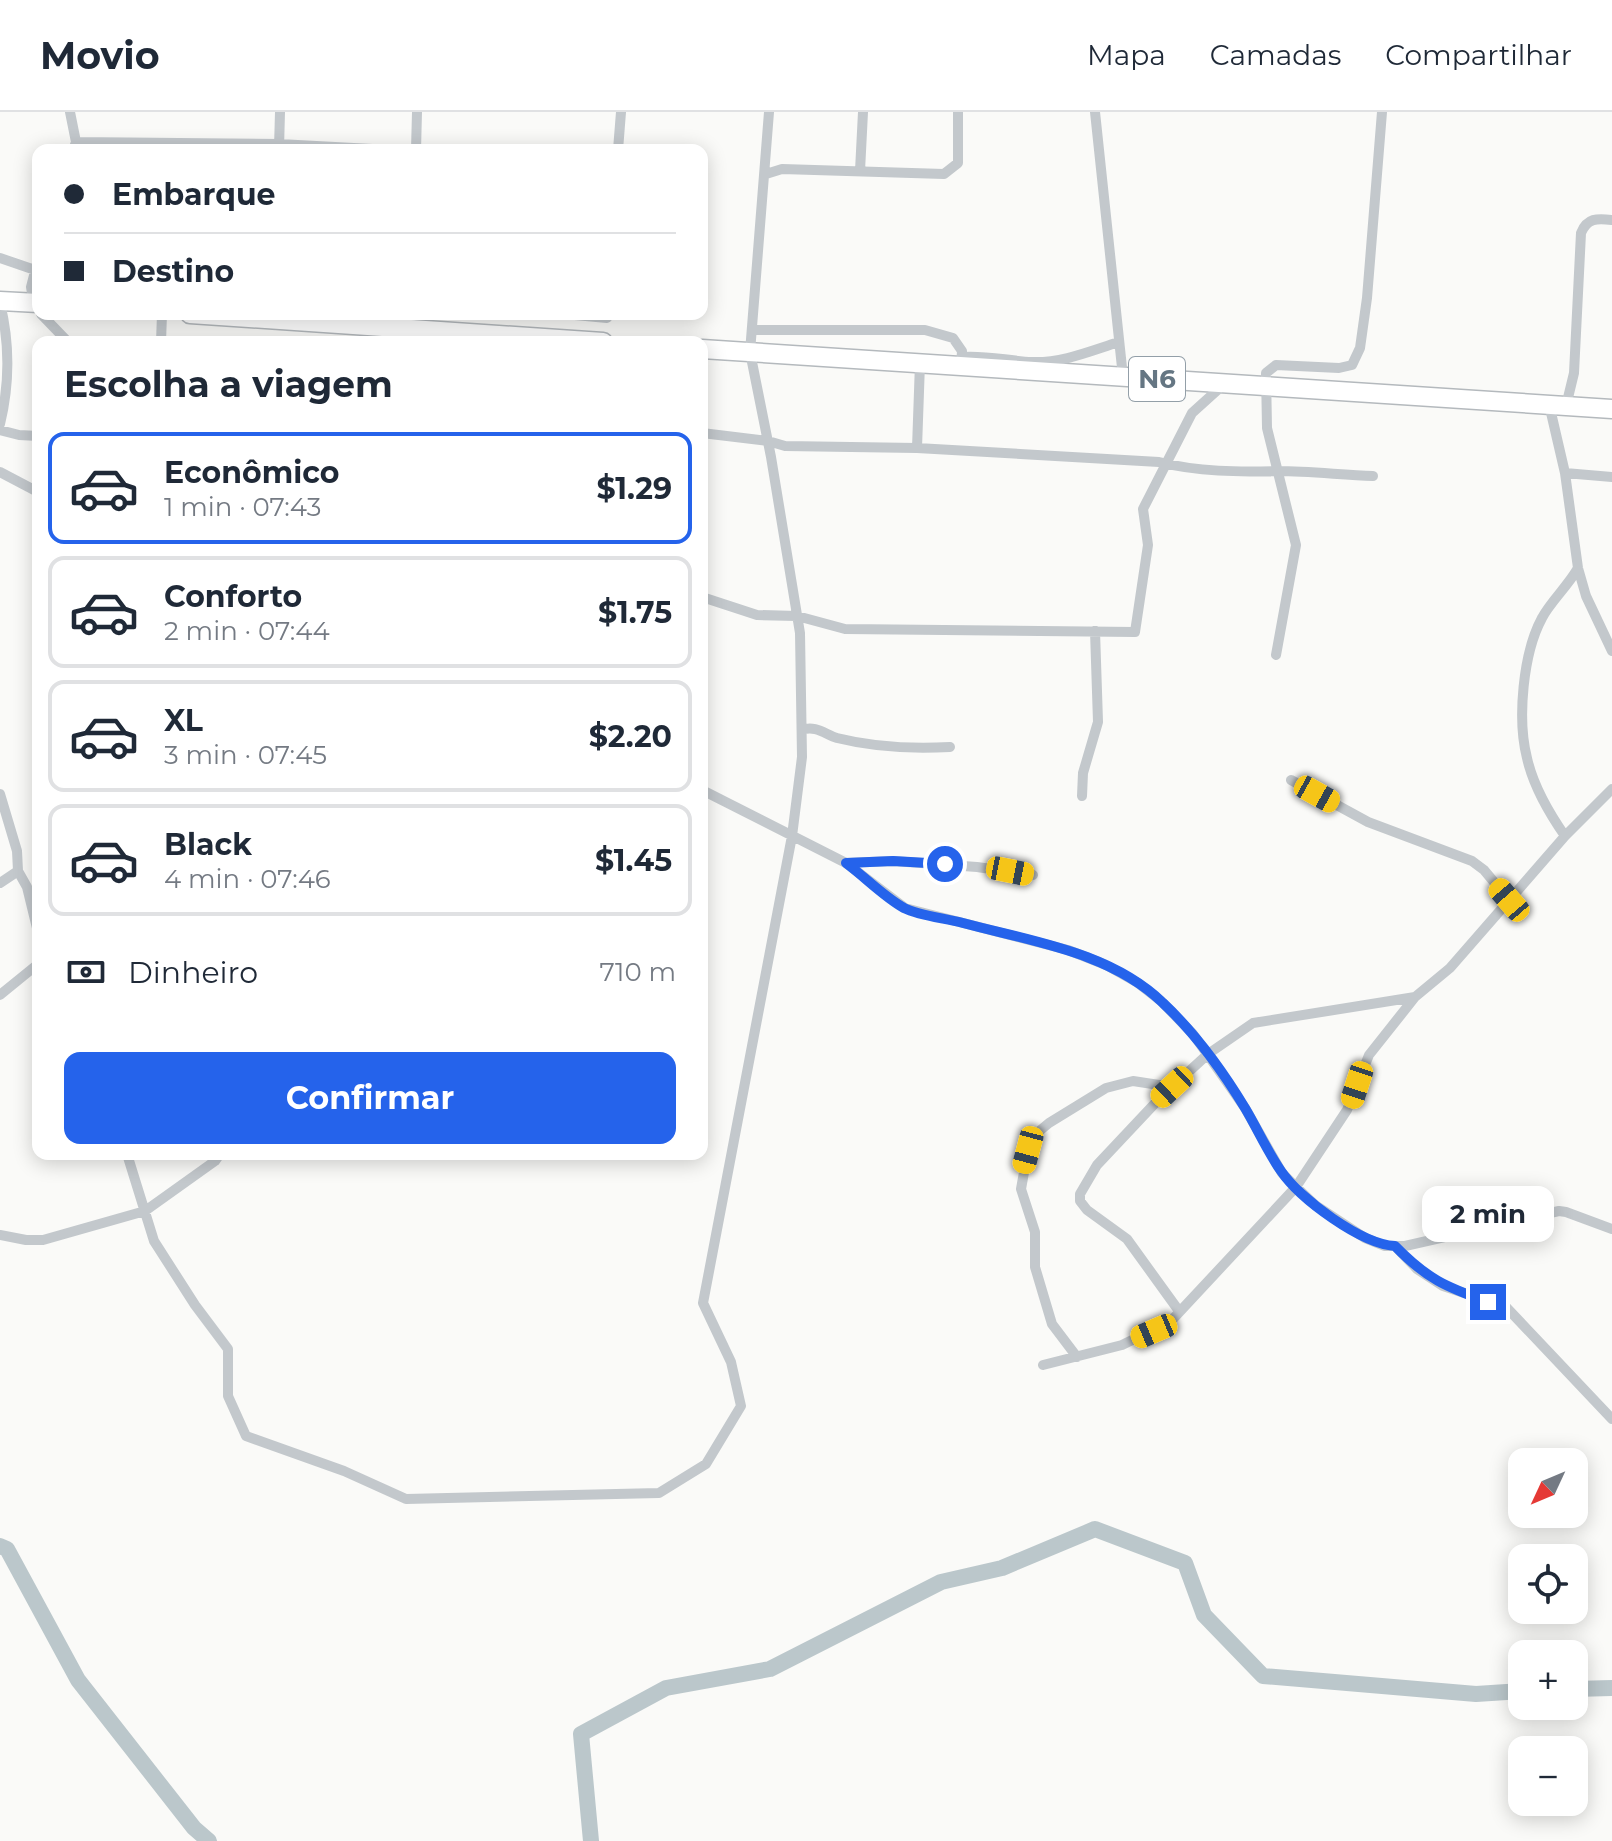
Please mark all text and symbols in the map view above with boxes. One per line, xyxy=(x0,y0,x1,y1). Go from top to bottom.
text: Movio xyxy=(40,32,160,79)
text: Mapa xyxy=(1087,38,1166,72)
text: Camadas xyxy=(1210,38,1341,72)
text: Compartilhar xyxy=(1385,38,1572,72)
text: Embarque xyxy=(112,176,275,213)
text: Destino xyxy=(112,253,234,290)
road number: N6 xyxy=(1129,357,1185,401)
text: Escolha a viagem xyxy=(64,362,393,406)
icon: car xyxy=(68,452,140,524)
text: Econômico xyxy=(164,454,339,491)
text: $1.29 xyxy=(596,470,672,507)
text: 1 min · 07:43 xyxy=(164,491,321,523)
icon: car xyxy=(68,576,140,648)
text: Conforto xyxy=(164,578,302,615)
text: $1.75 xyxy=(598,594,672,631)
text: 2 min · 07:44 xyxy=(164,615,330,647)
icon: car xyxy=(68,700,140,772)
text: XL xyxy=(164,702,203,739)
text: $2.20 xyxy=(589,718,672,755)
text: 3 min · 07:45 xyxy=(164,739,327,771)
car xyxy=(1290,772,1344,816)
icon: car xyxy=(68,824,140,896)
text: Black xyxy=(164,826,252,863)
text: $1.45 xyxy=(595,842,672,879)
route start xyxy=(927,846,963,882)
car xyxy=(984,855,1036,887)
text: 4 min · 07:46 xyxy=(164,863,331,895)
car xyxy=(1484,874,1534,926)
icon: cash xyxy=(64,950,108,994)
text: Dinheiro xyxy=(128,954,258,991)
text: 710 m xyxy=(599,956,676,988)
button: Confirmar xyxy=(64,1052,676,1144)
car xyxy=(1338,1058,1376,1112)
car xyxy=(1146,1062,1198,1112)
car xyxy=(1010,1124,1046,1176)
callout: 2 min xyxy=(1422,1186,1554,1242)
text: 2 min xyxy=(1450,1198,1526,1230)
route end xyxy=(1470,1284,1506,1320)
car xyxy=(1127,1311,1181,1351)
north arrow xyxy=(1508,1448,1588,1528)
map controls xyxy=(1508,1448,1588,1816)
button: locate xyxy=(1508,1544,1588,1624)
button: + xyxy=(1508,1640,1588,1720)
button: − xyxy=(1508,1736,1588,1816)

